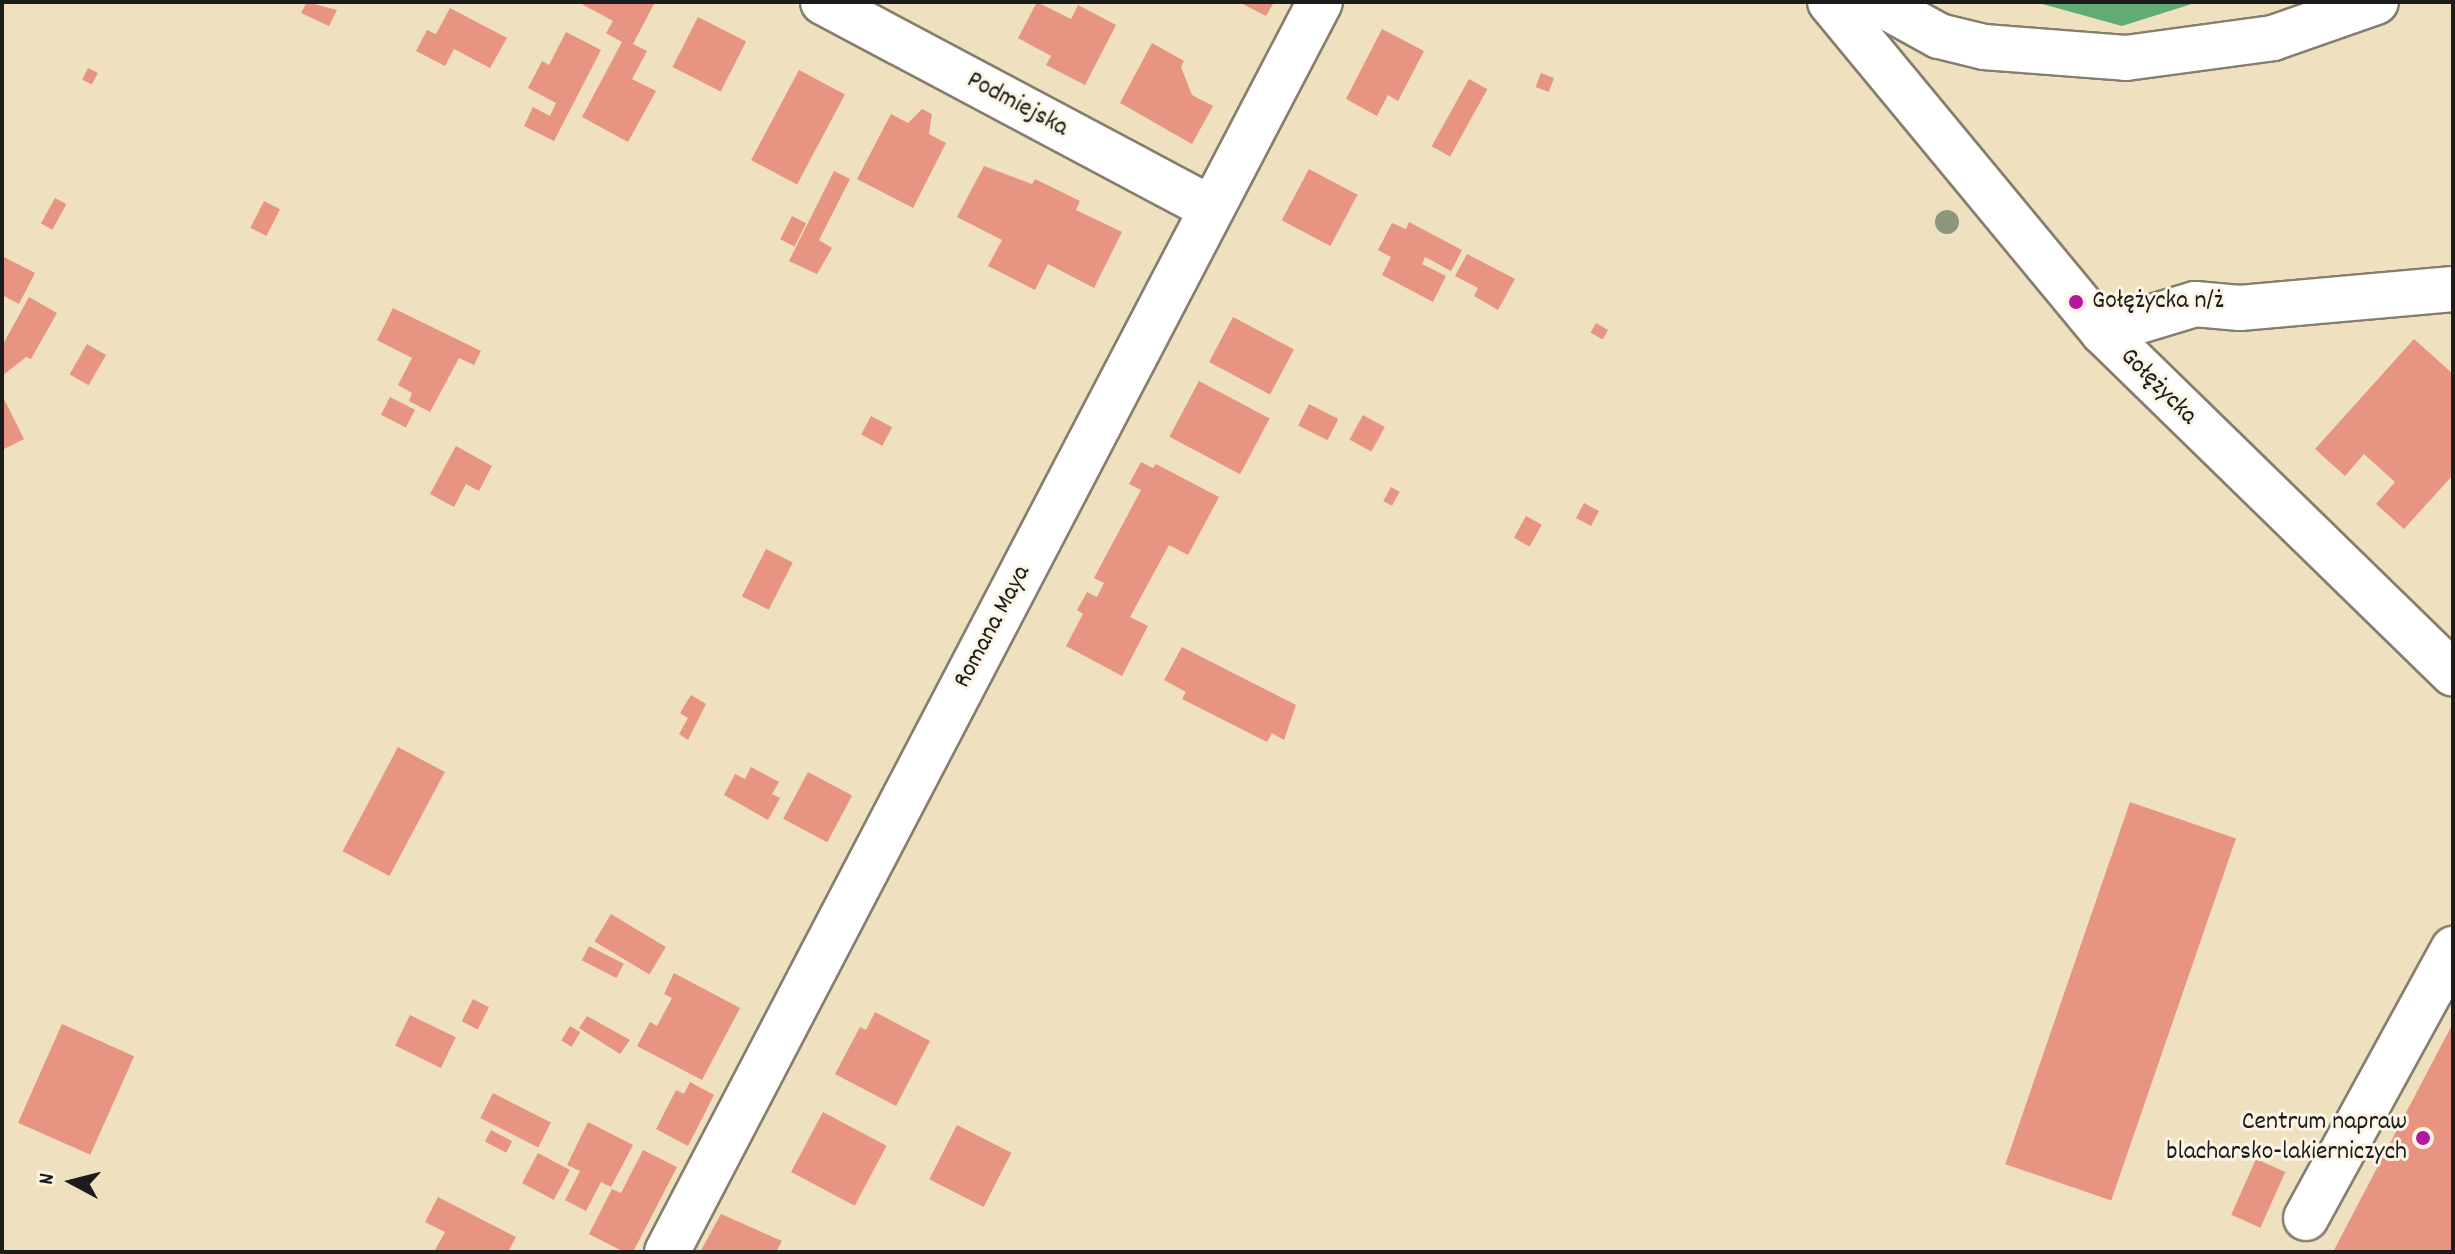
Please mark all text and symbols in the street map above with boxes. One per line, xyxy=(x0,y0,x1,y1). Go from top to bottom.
street label: Podmiejska xyxy=(961,65,1073,145)
place label: Gołężycka n/ż xyxy=(2092,286,2224,318)
marker: Gołężycka n/ż xyxy=(2067,293,2085,311)
street label: Gołężycka xyxy=(2113,342,2203,432)
street label: Romana Maya xyxy=(948,560,1038,694)
place label: Centrum napraw blacharsko-lakierniczych xyxy=(2166,1107,2407,1168)
marker: Centrum napraw blacharsko-lakierniczych xyxy=(2414,1129,2432,1147)
north arrow xyxy=(32,1142,112,1222)
text: N xyxy=(32,1172,64,1186)

